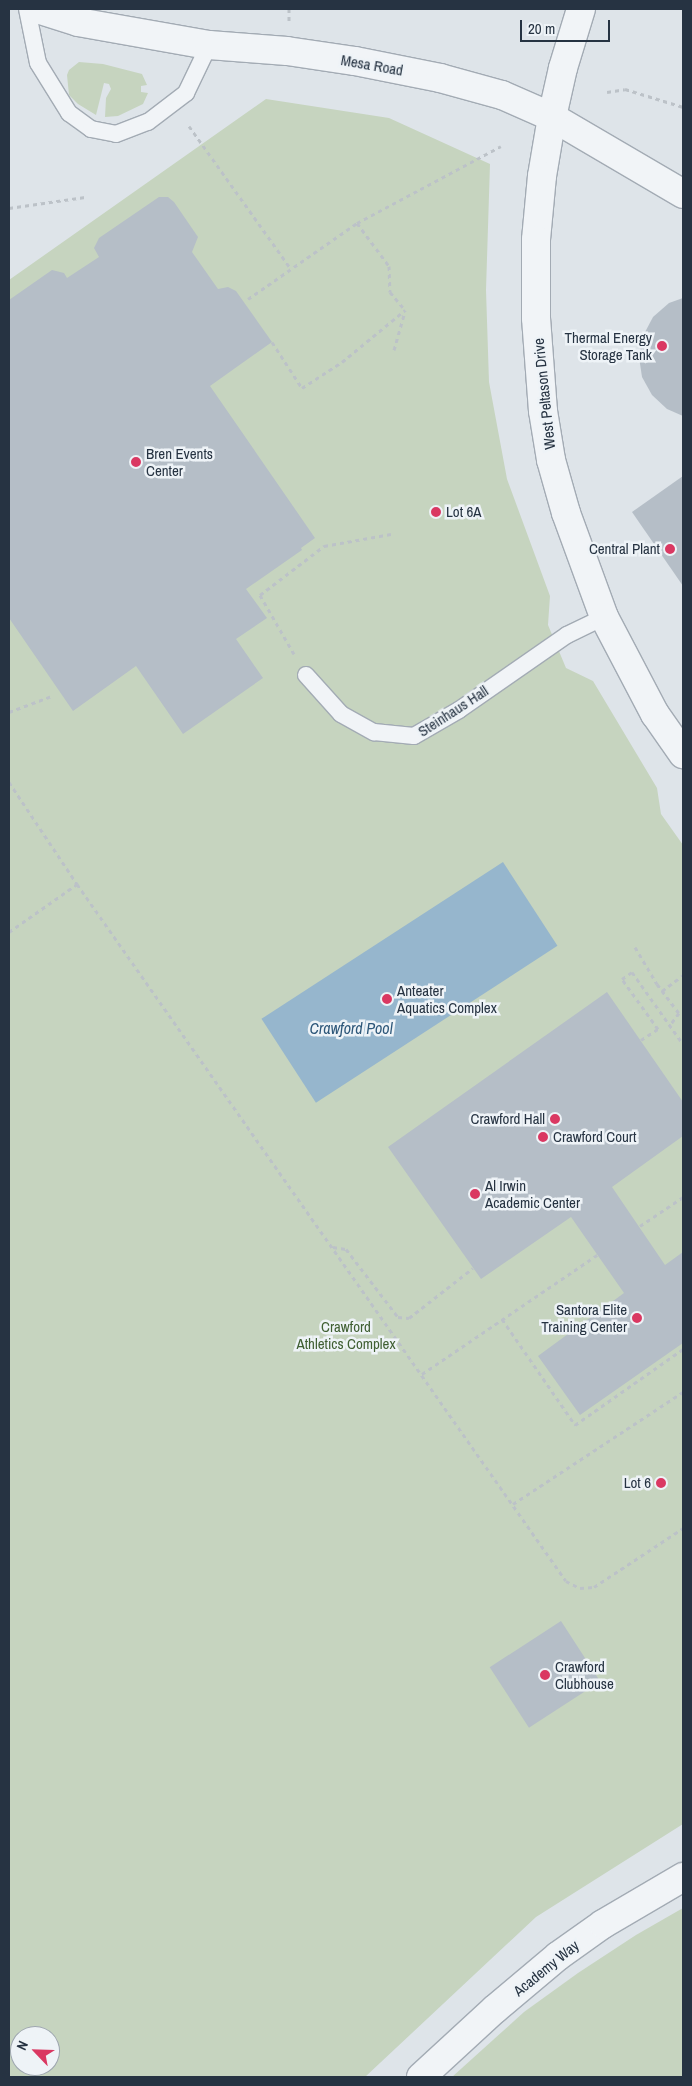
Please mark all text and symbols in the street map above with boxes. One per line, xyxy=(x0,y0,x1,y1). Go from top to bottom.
scale bar xyxy=(522,10,612,42)
text: 20 m xyxy=(528,18,555,39)
street label: Mesa Road xyxy=(339,51,405,79)
place label: Thermal Energy Storage Tank xyxy=(565,328,652,363)
street label: West Peltason Drive xyxy=(529,337,559,451)
marker: Thermal Energy Storage Tank xyxy=(656,340,668,352)
place label: Bren Events Center xyxy=(146,444,213,479)
marker: Bren Events Center xyxy=(130,456,142,468)
place label: Lot 6A xyxy=(446,503,482,521)
marker: Lot 6A xyxy=(430,506,442,518)
place label: Central Plant xyxy=(589,540,660,558)
marker: Central Plant xyxy=(664,543,676,555)
street label: Steinhaus Hall xyxy=(415,682,491,740)
place label: Anteater Aquatics Complex xyxy=(397,981,497,1016)
marker: Anteater Aquatics Complex xyxy=(381,993,393,1005)
water label: Crawford Pool xyxy=(309,1018,393,1038)
place label: Crawford Hall xyxy=(471,1110,545,1128)
marker: Crawford Hall xyxy=(549,1113,561,1125)
place label: Crawford Court xyxy=(553,1128,636,1146)
marker: Crawford Court xyxy=(537,1131,549,1143)
place label: Al Irwin Academic Center xyxy=(485,1176,580,1211)
marker: Al Irwin Academic Center xyxy=(469,1188,481,1200)
place label: Santora Elite Training Center xyxy=(541,1300,627,1335)
marker: Santora Elite Training Center xyxy=(631,1312,643,1324)
park label: Crawford Athletics Complex xyxy=(296,1317,396,1352)
place label: Lot 6 xyxy=(624,1474,651,1492)
marker: Lot 6 xyxy=(655,1477,667,1489)
place label: Crawford Clubhouse xyxy=(555,1657,614,1692)
marker: Crawford Clubhouse xyxy=(539,1669,551,1681)
street label: Academy Way xyxy=(510,1936,582,2000)
north arrow xyxy=(10,2026,60,2076)
text: N xyxy=(12,2038,32,2053)

